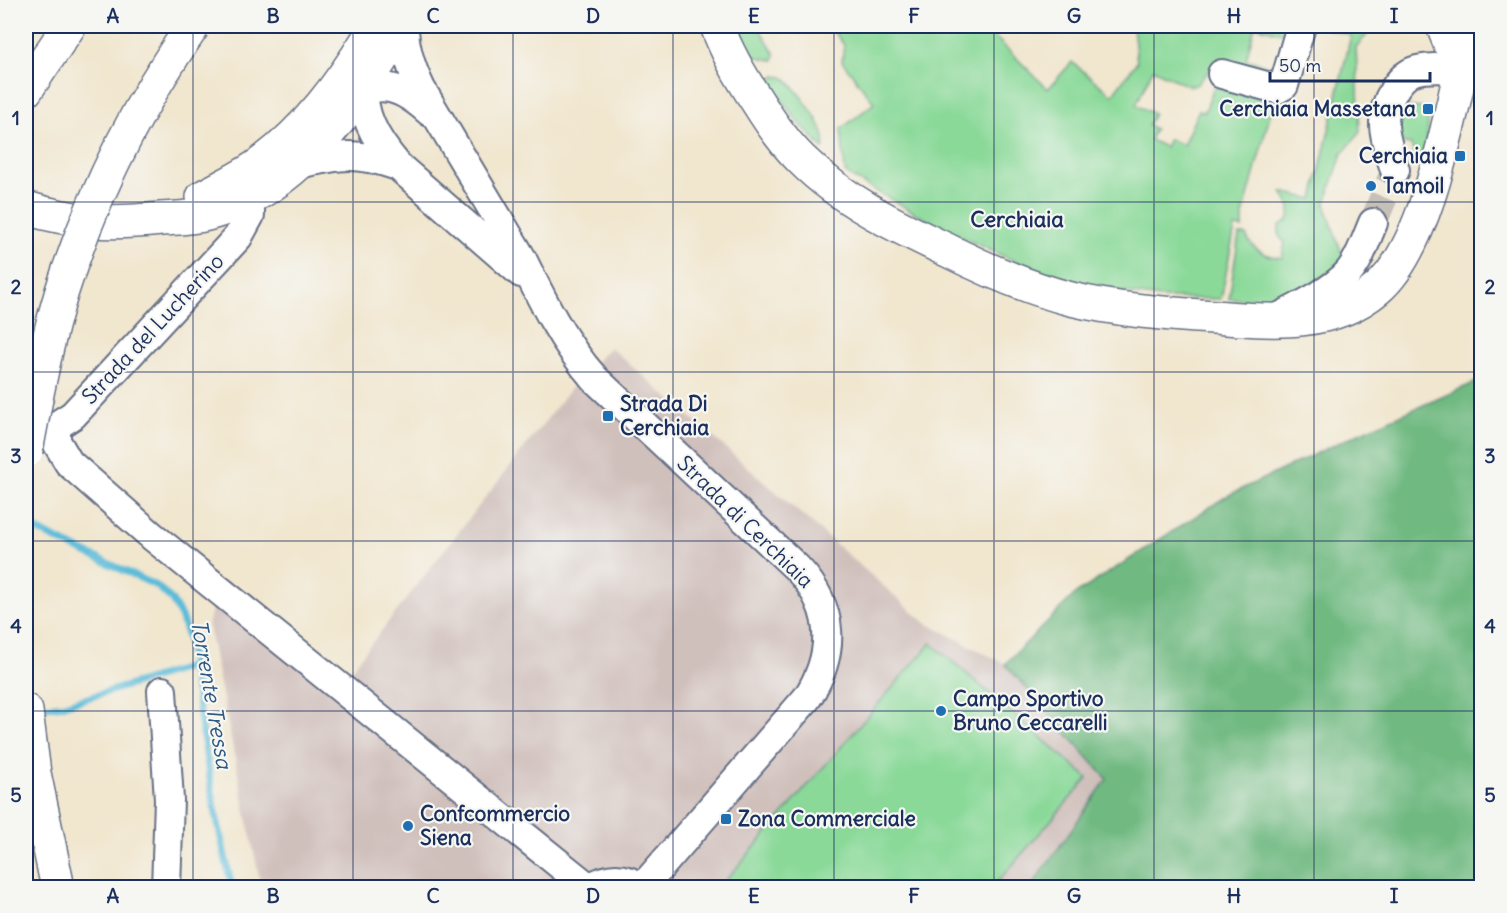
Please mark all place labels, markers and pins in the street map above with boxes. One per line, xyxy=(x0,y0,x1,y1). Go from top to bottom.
place label: Cerchiaia Massetana xyxy=(1219,95,1416,122)
marker: Cerchiaia Massetana xyxy=(1421,102,1435,116)
place label: Cerchiaia xyxy=(1359,142,1448,169)
marker: Cerchiaia xyxy=(1453,149,1467,163)
place label: Tamoil xyxy=(1383,172,1444,199)
marker: Tamoil xyxy=(1364,179,1378,193)
place label: Strada Di Cerchiaia xyxy=(620,390,709,441)
marker: Strada Di Cerchiaia xyxy=(601,409,615,423)
place label: Campo Sportivo Bruno Ceccarelli xyxy=(953,685,1108,736)
marker: Campo Sportivo Bruno Ceccarelli xyxy=(934,704,948,718)
place label: Confcommercio Siena xyxy=(420,800,570,851)
place label: Zona Commerciale xyxy=(738,805,916,832)
marker: Zona Commerciale xyxy=(719,812,733,826)
marker: Confcommercio Siena xyxy=(401,819,415,833)

